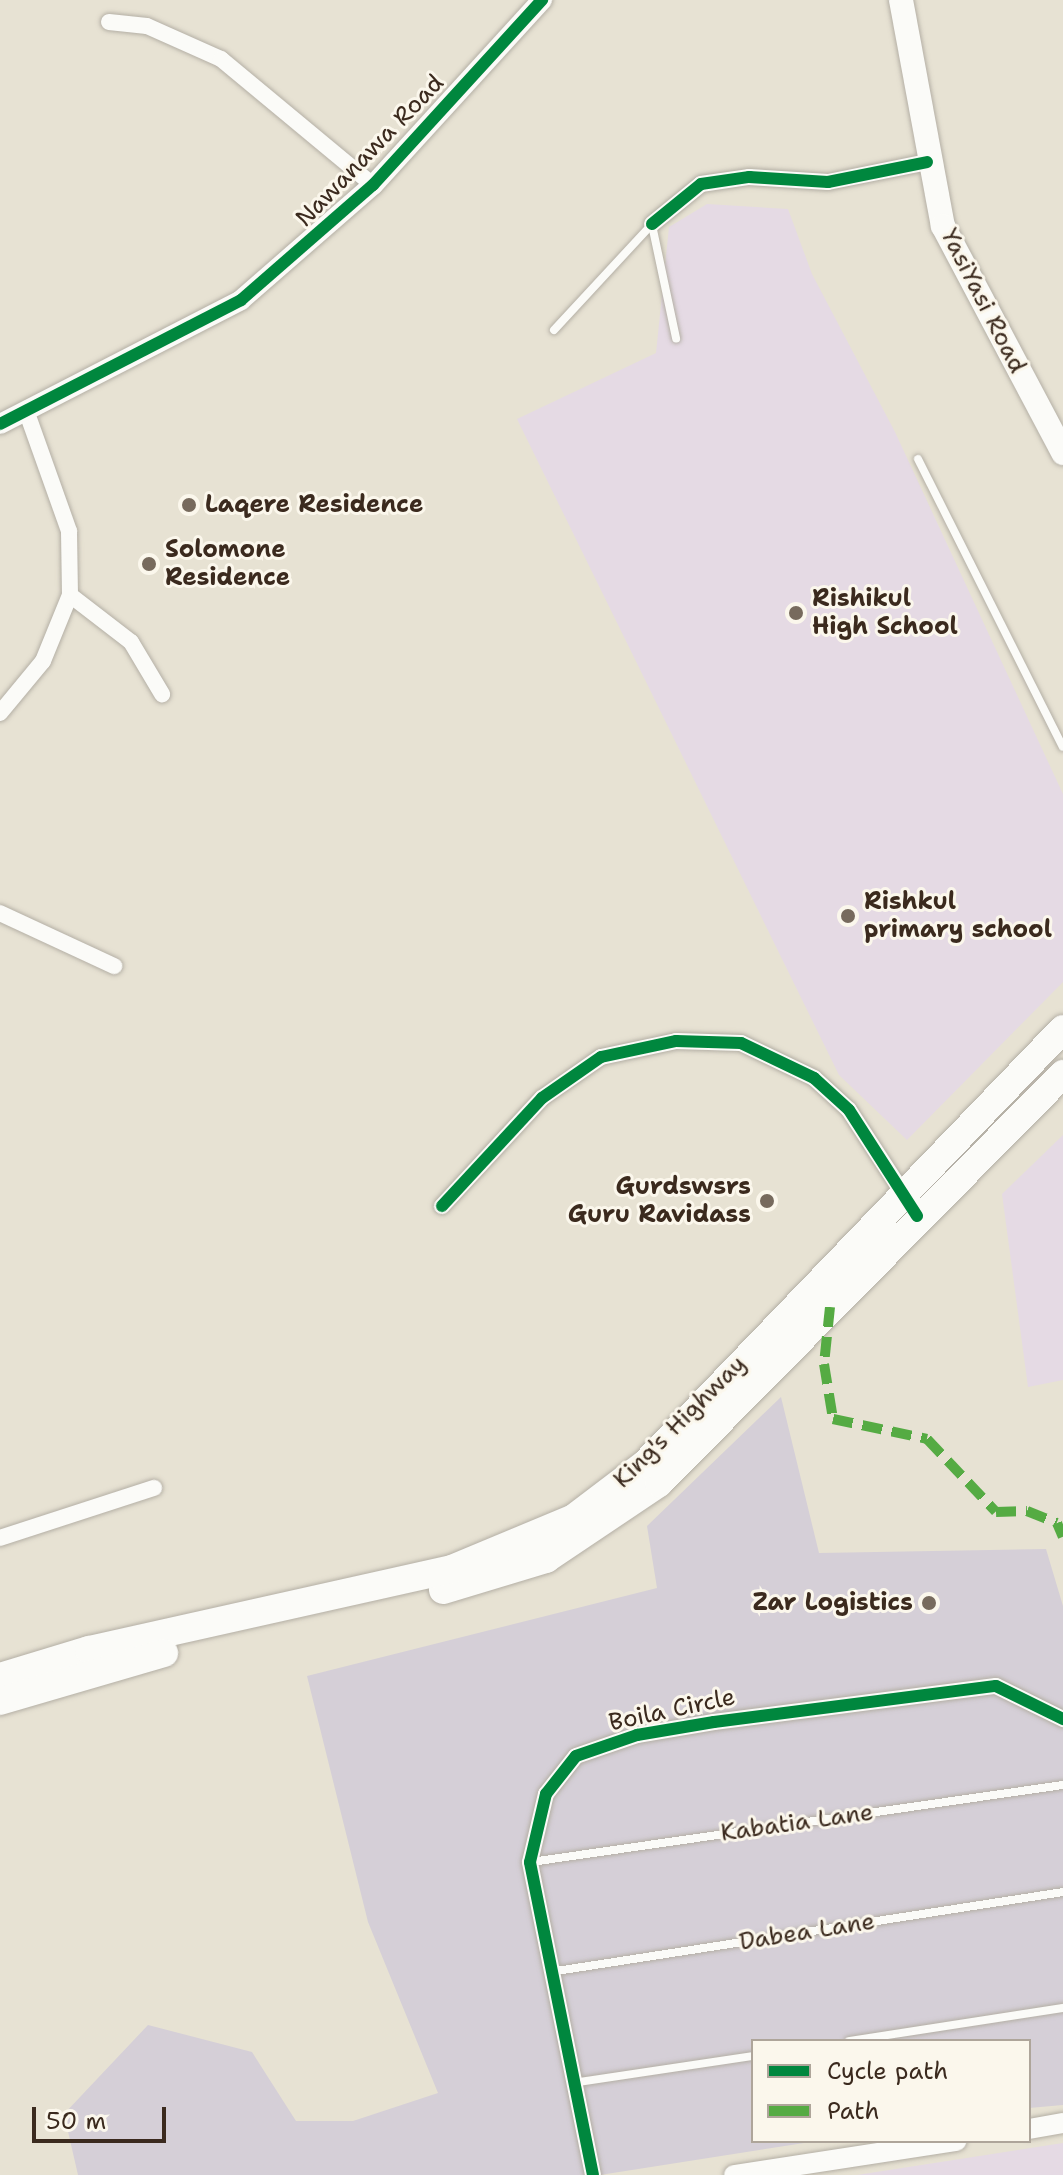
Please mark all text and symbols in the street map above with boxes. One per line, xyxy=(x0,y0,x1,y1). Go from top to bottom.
street label: Nawanawa Road xyxy=(290,69,450,233)
street label: YasiYasi Road xyxy=(934,224,1032,378)
place label: Laqere Residence xyxy=(205,491,423,519)
marker: Laqere Residence xyxy=(180,496,198,514)
place label: Solomone Residence xyxy=(165,536,290,592)
marker: Solomone Residence xyxy=(140,555,158,573)
place label: Rishikul High School xyxy=(812,585,958,641)
marker: Rishikul High School xyxy=(787,604,805,622)
place label: Rishkul primary school xyxy=(864,888,1052,944)
marker: Rishkul primary school xyxy=(839,907,857,925)
place label: Gurdswsrs Guru Ravidass xyxy=(568,1173,751,1229)
marker: Gurdswsrs Guru Ravidass xyxy=(758,1192,776,1210)
street label: King's Highway xyxy=(608,1350,752,1494)
place label: Zar Logistics xyxy=(752,1589,913,1617)
marker: Zar Logistics xyxy=(920,1594,938,1612)
street label: Boila Circle xyxy=(606,1683,738,1737)
street label: Kabatia Lane xyxy=(719,1798,875,1848)
street label: Dabea Lane xyxy=(737,1907,877,1957)
legend xyxy=(751,2039,1031,2143)
text: Cycle path xyxy=(827,2055,948,2087)
scale bar xyxy=(36,2091,170,2141)
text: Path xyxy=(827,2095,879,2127)
text: 50 m xyxy=(46,2105,106,2137)

